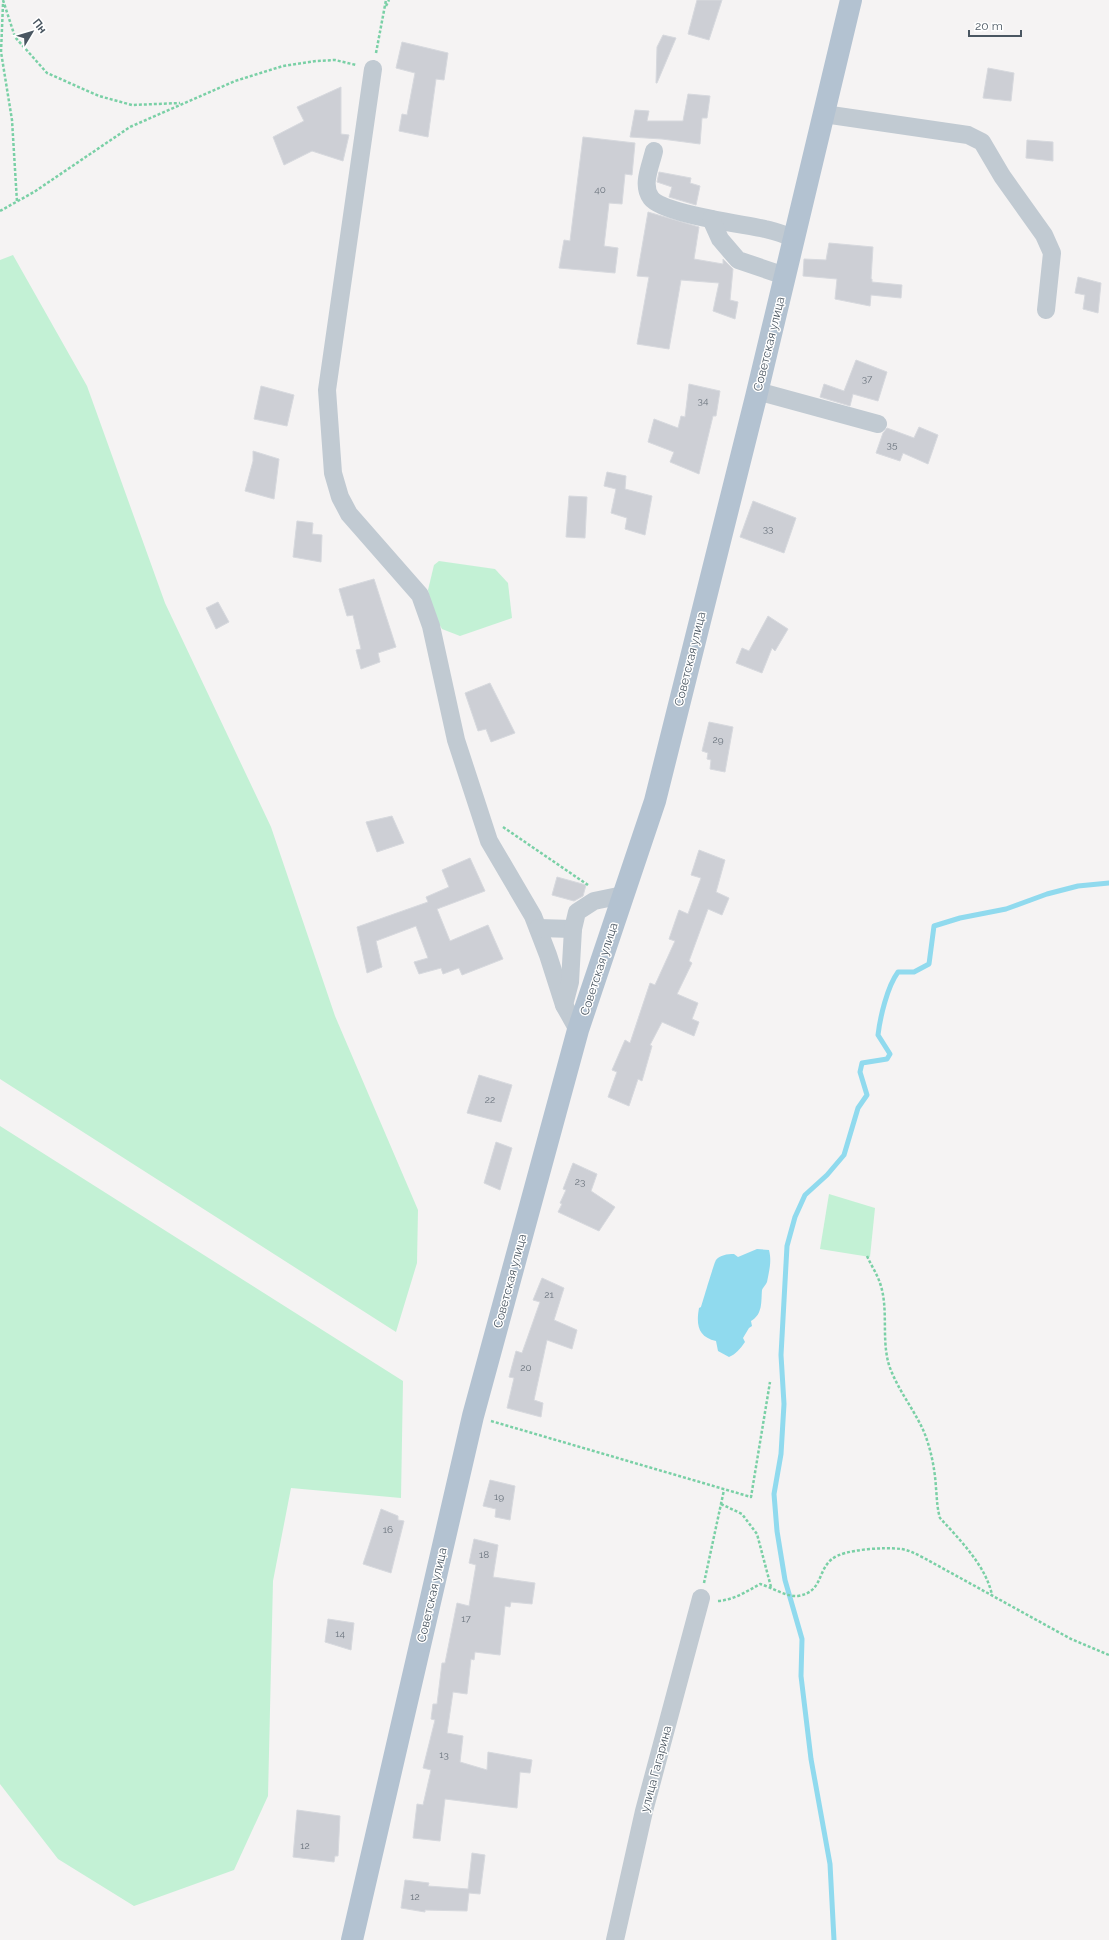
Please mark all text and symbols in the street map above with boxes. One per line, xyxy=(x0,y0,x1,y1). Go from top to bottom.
north arrow xyxy=(12,12,52,52)
scale bar xyxy=(969,12,1021,38)
text: Пн xyxy=(30,16,49,36)
text: 20 m xyxy=(975,19,1003,33)
house number: 40 xyxy=(594,184,606,195)
street label: Советская улица xyxy=(750,295,788,393)
house number: 37 xyxy=(862,373,873,384)
house number: 34 xyxy=(698,395,709,406)
house number: 35 xyxy=(887,439,898,450)
house number: 33 xyxy=(763,523,773,534)
street label: Советская улица xyxy=(671,610,709,708)
house number: 29 xyxy=(712,734,724,745)
street label: Советская улица xyxy=(577,921,621,1017)
house number: 22 xyxy=(485,1094,495,1105)
house number: 23 xyxy=(575,1176,585,1187)
street label: Советская улица xyxy=(491,1232,529,1330)
house number: 21 xyxy=(544,1289,554,1300)
house number: 20 xyxy=(520,1362,532,1373)
house number: 19 xyxy=(494,1491,504,1502)
house number: 16 xyxy=(383,1524,393,1535)
street label: Советская улица xyxy=(414,1546,450,1644)
house number: 18 xyxy=(479,1549,489,1560)
house number: 17 xyxy=(461,1613,471,1624)
house number: 14 xyxy=(335,1628,345,1639)
street label: улица Гагарина xyxy=(638,1724,674,1814)
house number: 13 xyxy=(439,1749,449,1760)
house number: 12 xyxy=(300,1840,310,1851)
house number: 12 xyxy=(410,1891,420,1902)

